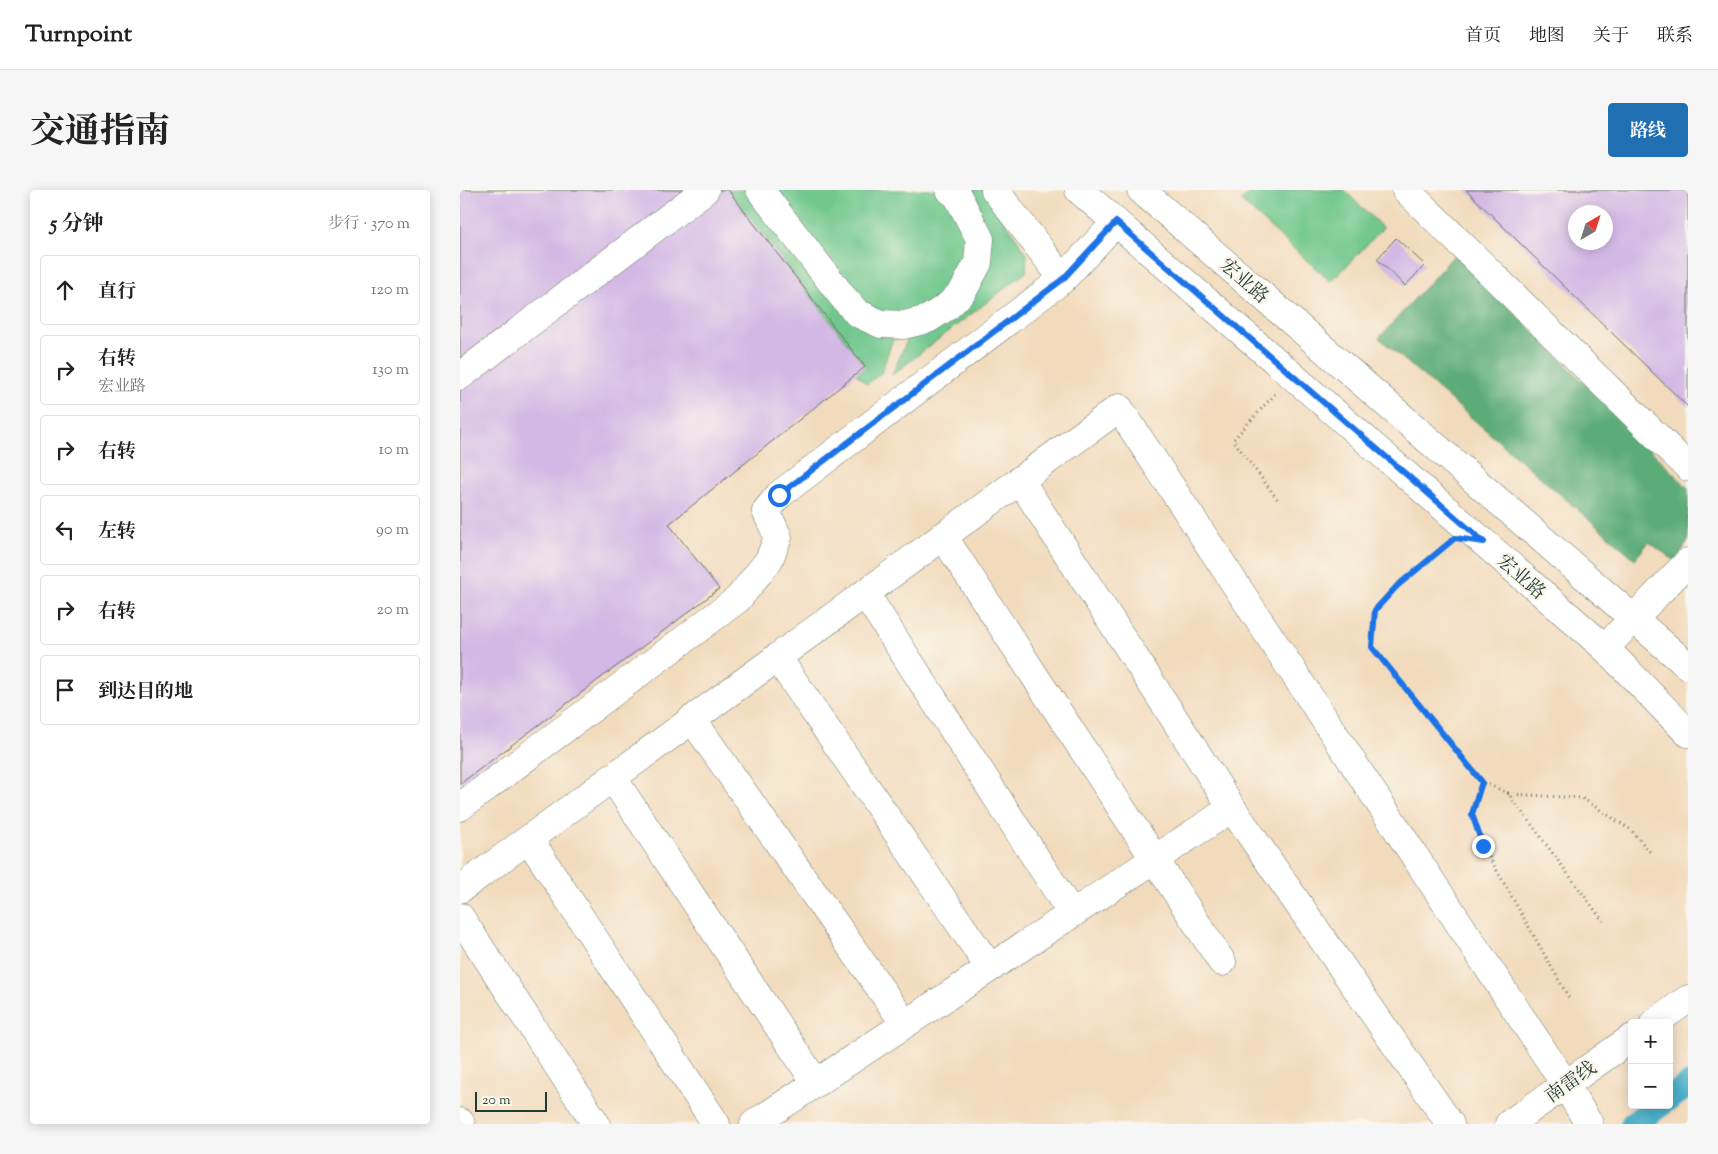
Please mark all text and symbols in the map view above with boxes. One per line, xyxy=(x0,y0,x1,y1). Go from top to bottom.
text: Turnpoint xyxy=(25,18,132,52)
text: 首页 xyxy=(1465,24,1501,50)
text: 地图 xyxy=(1529,24,1565,50)
text: 关于 xyxy=(1593,24,1629,50)
text: 联系 xyxy=(1657,24,1693,50)
button: 路线 xyxy=(1608,103,1688,157)
text: 交通指南 xyxy=(30,108,170,159)
north arrow xyxy=(1568,205,1613,250)
text: 5 分钟 xyxy=(50,210,104,240)
text: 步行 · 370 m xyxy=(328,213,410,236)
street label: 宏业路 xyxy=(1213,253,1274,311)
icon: ahead xyxy=(51,276,79,304)
text: 直行 xyxy=(98,279,136,306)
text: 120 m xyxy=(371,279,409,302)
text: 右转 xyxy=(98,346,136,373)
icon: right xyxy=(51,356,79,384)
text: 130 m xyxy=(372,359,409,382)
text: 宏业路 xyxy=(98,376,146,399)
icon: right xyxy=(51,436,79,464)
text: 右转 xyxy=(98,439,136,466)
text: 10 m xyxy=(379,439,409,462)
route start xyxy=(768,484,791,507)
icon: left xyxy=(51,516,79,544)
text: 左转 xyxy=(98,519,136,546)
text: 90 m xyxy=(376,519,409,542)
street label: 宏业路 xyxy=(1490,549,1551,607)
icon: right xyxy=(51,596,79,624)
text: 右转 xyxy=(98,599,136,626)
text: 20 m xyxy=(376,599,409,622)
icon: arrive xyxy=(51,676,79,704)
text: 到达目的地 xyxy=(98,679,193,706)
route end xyxy=(1472,835,1495,858)
map controls xyxy=(1628,1019,1673,1109)
button: + xyxy=(1628,1019,1673,1064)
street label: 南雷线 xyxy=(1540,1056,1603,1110)
button: − xyxy=(1628,1064,1673,1109)
scale bar xyxy=(475,1089,548,1112)
text: 20 m xyxy=(482,1091,511,1111)

